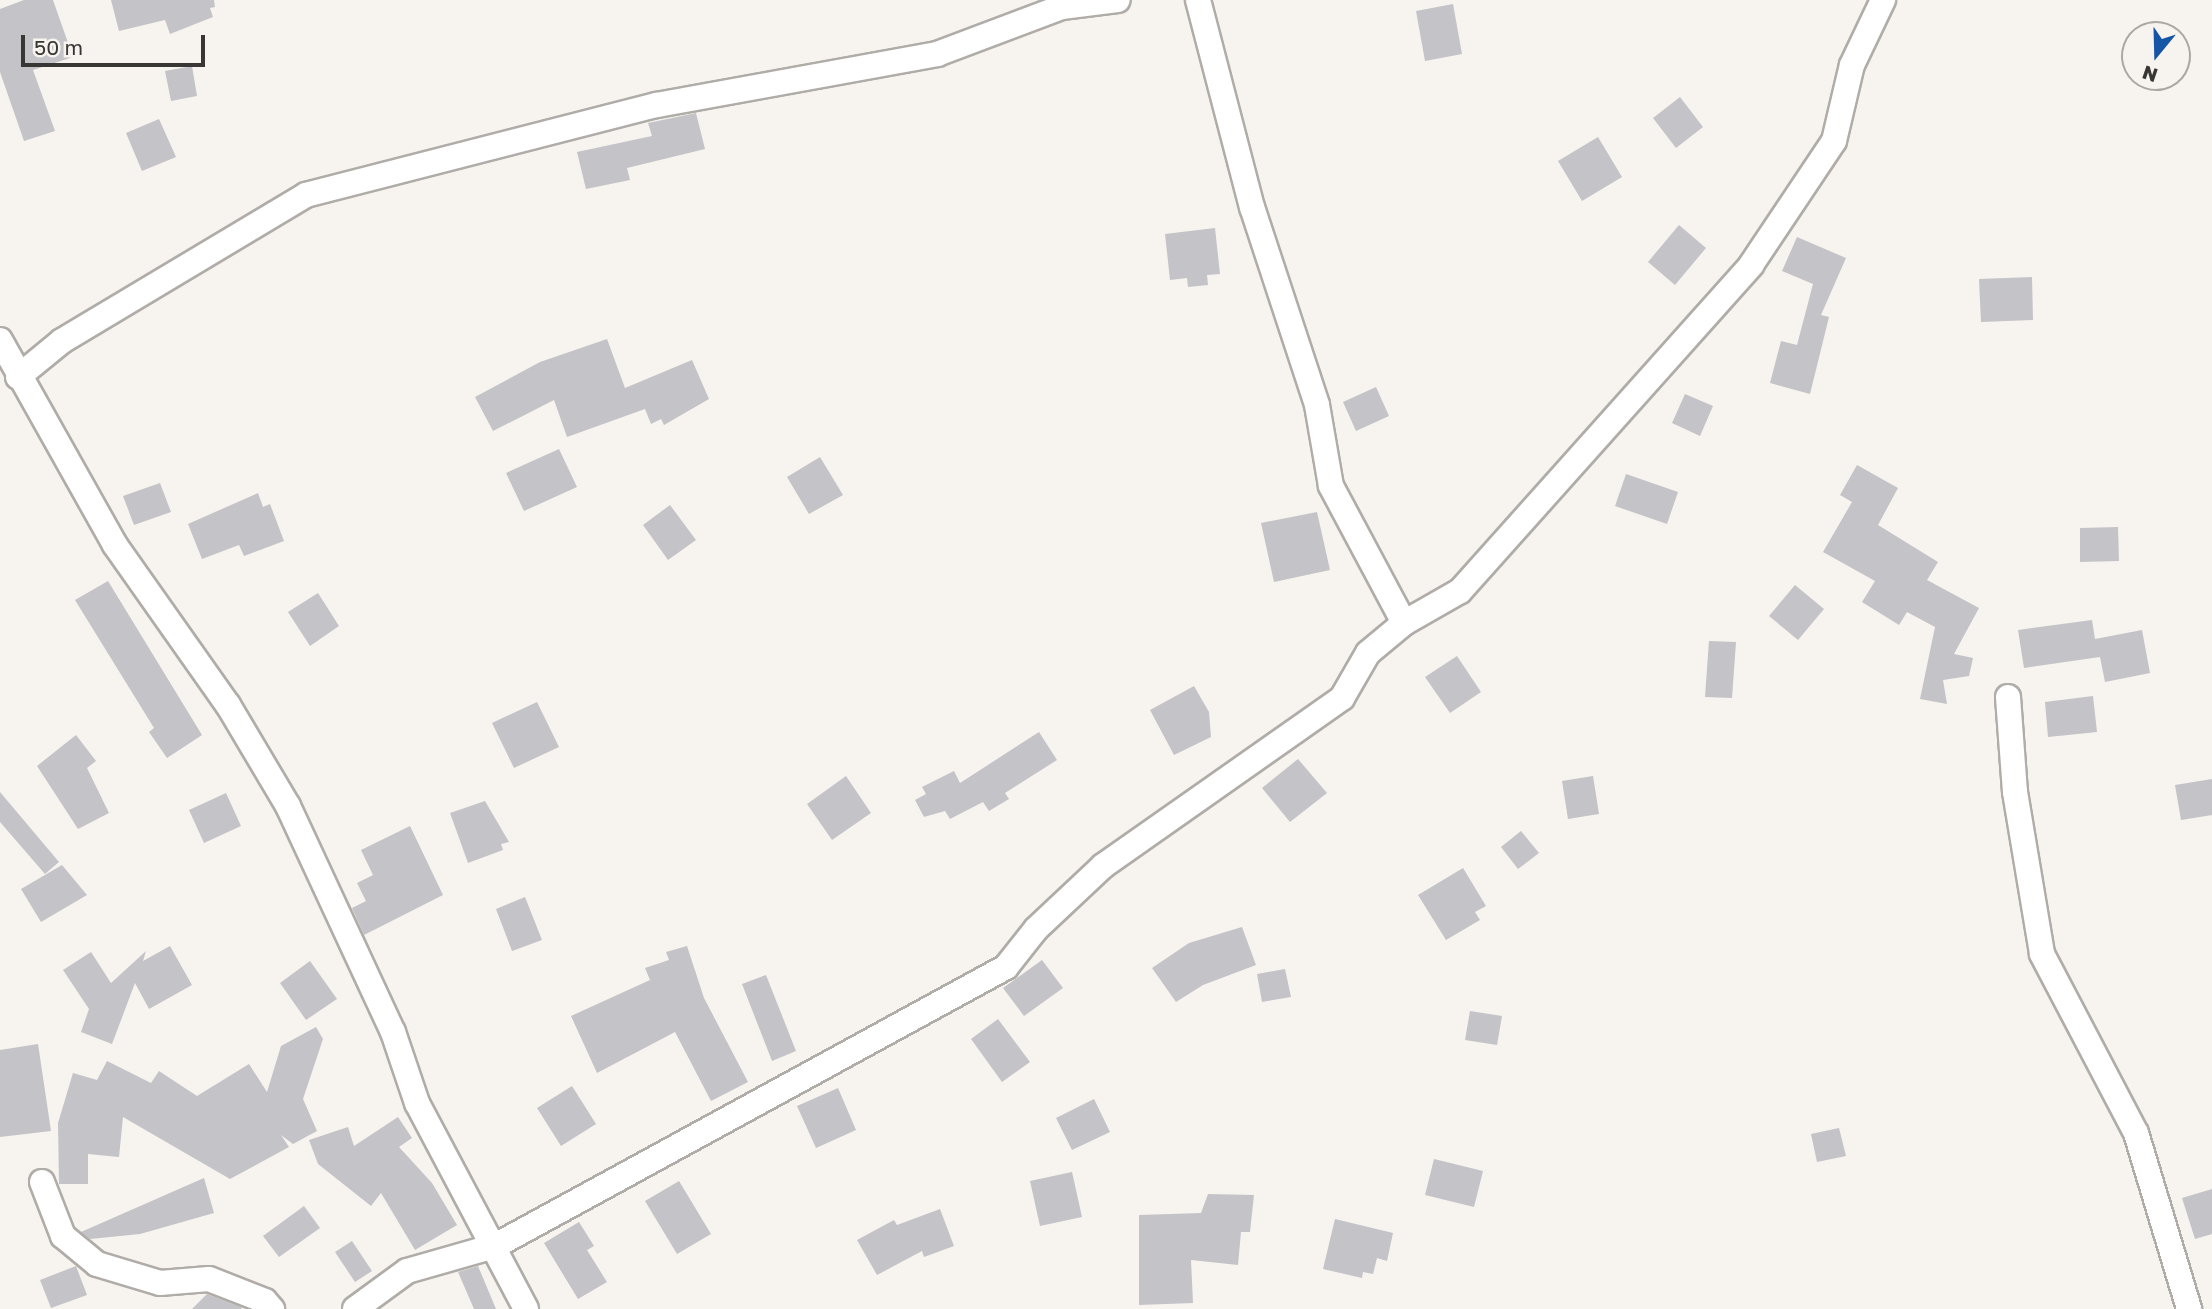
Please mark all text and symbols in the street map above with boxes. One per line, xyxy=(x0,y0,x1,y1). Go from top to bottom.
scale bar xyxy=(24,21,208,65)
north arrow xyxy=(2121,21,2191,91)
text: 50 m xyxy=(34,34,83,60)
text: N xyxy=(2139,61,2160,88)

